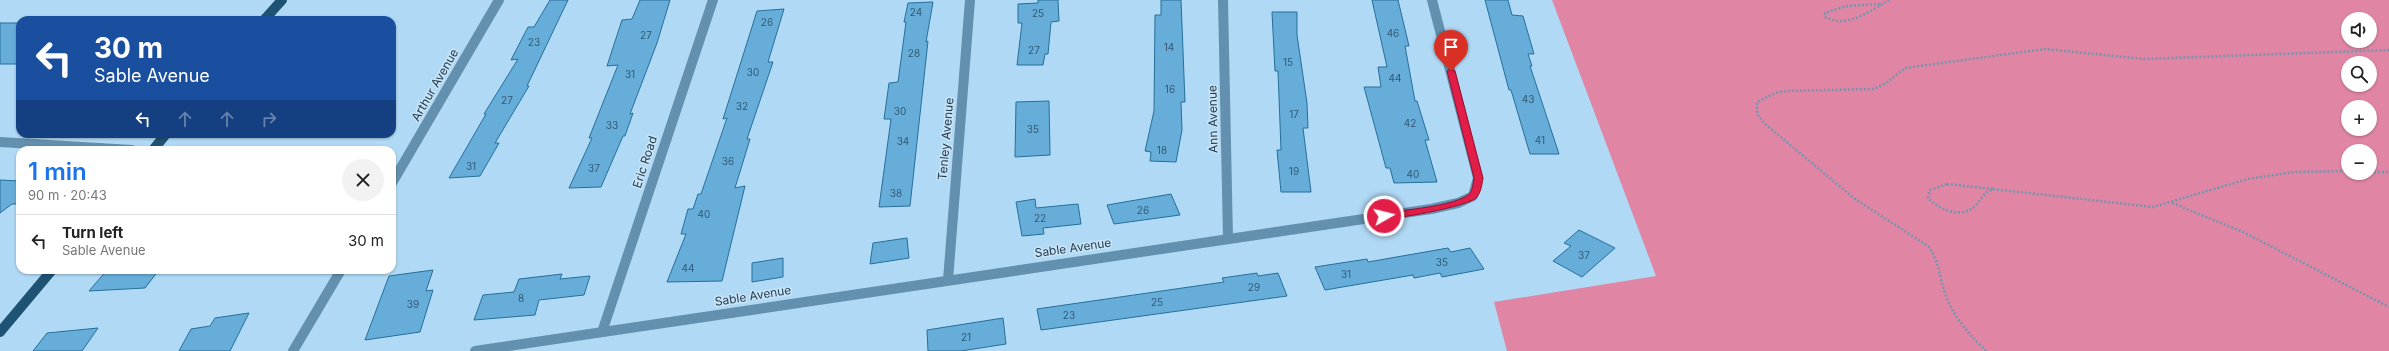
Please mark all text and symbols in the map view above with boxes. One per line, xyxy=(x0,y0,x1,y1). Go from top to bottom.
house number: 24 xyxy=(910,6,922,18)
house number: 25 xyxy=(1032,7,1044,19)
map controls xyxy=(2341,12,2377,180)
button: sound xyxy=(2341,12,2377,48)
house number: 26 xyxy=(761,16,773,28)
house number: 46 xyxy=(1387,27,1399,39)
house number: 27 xyxy=(640,29,652,41)
pin xyxy=(1434,30,1468,71)
text: 30 m xyxy=(94,31,163,65)
icon: left xyxy=(28,32,80,84)
house number: 23 xyxy=(528,36,540,48)
icon: arrive xyxy=(1440,36,1462,58)
house number: 14 xyxy=(1164,41,1174,53)
house number: 27 xyxy=(1028,44,1040,56)
street label: Arthur Avenue xyxy=(408,46,461,124)
house number: 28 xyxy=(908,47,920,59)
house number: 15 xyxy=(1283,56,1293,68)
button: search xyxy=(2341,56,2377,92)
text: Sable Avenue xyxy=(94,65,210,86)
house number: 30 xyxy=(747,66,759,78)
house number: 31 xyxy=(625,68,635,80)
house number: 44 xyxy=(1389,72,1401,84)
house number: 16 xyxy=(1165,83,1175,95)
street label: Ann Avenue xyxy=(1204,85,1221,153)
house number: 43 xyxy=(1522,93,1534,105)
house number: 27 xyxy=(501,94,513,106)
street label: Tenley Avenue xyxy=(934,97,957,181)
house number: 32 xyxy=(736,100,748,112)
button: + xyxy=(2341,100,2377,136)
house number: 30 xyxy=(894,105,906,117)
icon: left xyxy=(132,108,154,130)
icon: ahead xyxy=(174,108,196,130)
icon: ahead xyxy=(216,108,238,130)
icon: right xyxy=(258,108,280,130)
house number: 17 xyxy=(1289,108,1299,120)
house number: 42 xyxy=(1404,117,1416,129)
house number: 33 xyxy=(606,119,618,131)
house number: 35 xyxy=(1027,123,1039,135)
street label: Eric Road xyxy=(629,134,660,190)
house number: 41 xyxy=(1535,134,1545,146)
house number: 34 xyxy=(897,135,909,147)
house number: 18 xyxy=(1157,144,1167,156)
button: − xyxy=(2341,144,2377,180)
house number: 36 xyxy=(722,155,734,167)
text: 1 min xyxy=(28,157,87,186)
button: close xyxy=(342,159,384,201)
house number: 31 xyxy=(466,160,476,172)
house number: 37 xyxy=(588,162,600,174)
house number: 19 xyxy=(1289,165,1299,177)
house number: 40 xyxy=(1407,168,1419,180)
text: 90 m · 20:43 xyxy=(28,187,107,203)
house number: 38 xyxy=(890,187,902,199)
position arrow xyxy=(1363,195,1405,237)
house number: 26 xyxy=(1137,204,1149,216)
house number: 40 xyxy=(698,208,710,220)
house number: 22 xyxy=(1034,212,1046,224)
text: Turn left xyxy=(62,223,123,242)
icon: left xyxy=(28,230,50,252)
text: 30 m xyxy=(348,231,384,250)
street label: Sable Avenue xyxy=(1034,235,1112,260)
text: Sable Avenue xyxy=(62,242,146,258)
house number: 37 xyxy=(1578,249,1590,261)
house number: 35 xyxy=(1436,256,1448,268)
house number: 44 xyxy=(682,262,694,274)
house number: 31 xyxy=(1341,268,1351,280)
house number: 29 xyxy=(1248,281,1260,293)
street label: Sable Avenue xyxy=(714,282,792,309)
house number: 8 xyxy=(518,292,524,304)
house number: 25 xyxy=(1151,296,1163,308)
house number: 39 xyxy=(407,298,419,310)
house number: 23 xyxy=(1063,309,1075,321)
house number: 21 xyxy=(961,331,971,343)

